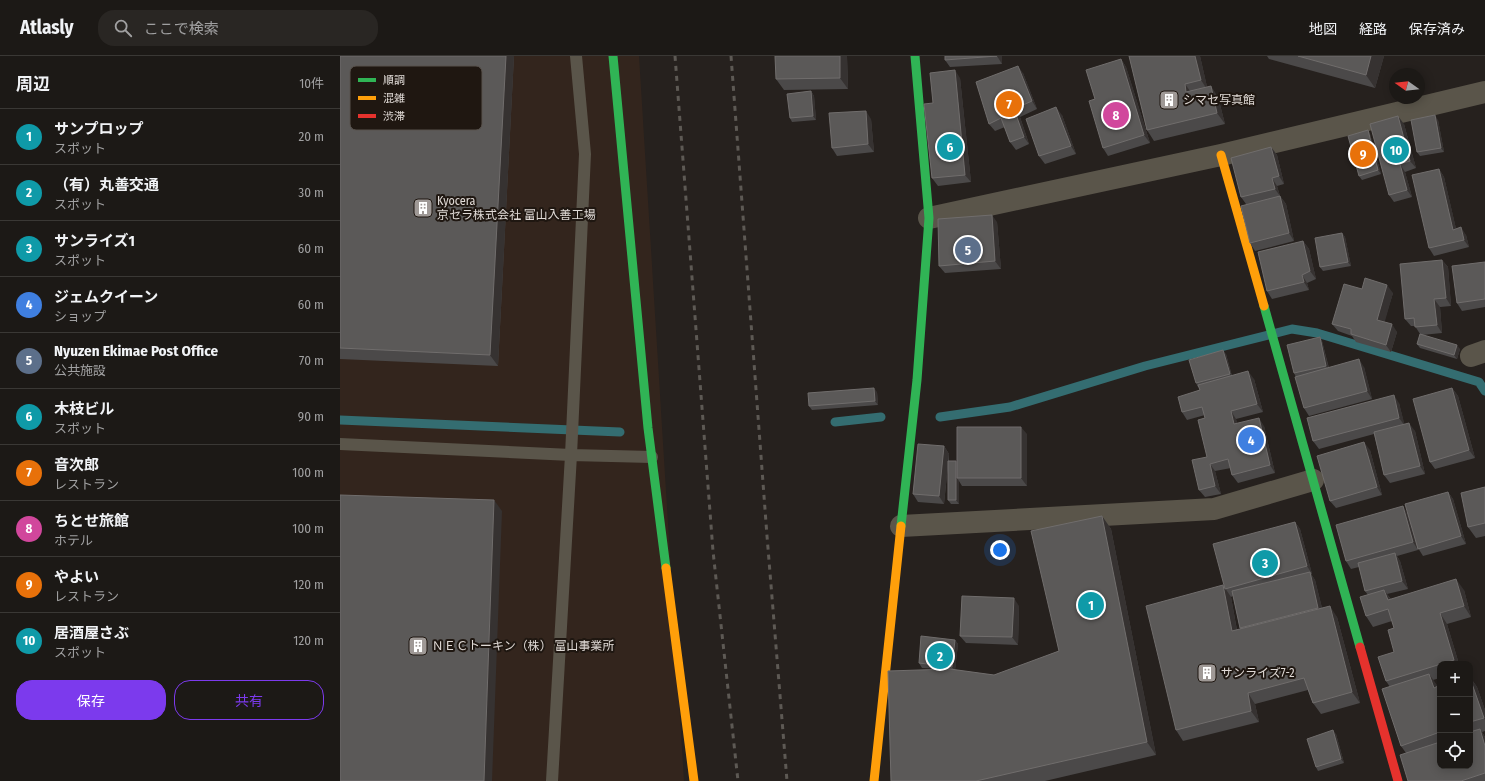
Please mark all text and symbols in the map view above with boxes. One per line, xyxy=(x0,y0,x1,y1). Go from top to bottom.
search box xyxy=(98,10,378,46)
text: Atlasly xyxy=(20,16,74,39)
icon: search xyxy=(112,17,134,39)
text: ここで検索 xyxy=(144,20,219,38)
text: 地図 xyxy=(1309,21,1337,38)
text: 経路 xyxy=(1359,21,1387,38)
text: 保存済み xyxy=(1409,21,1465,38)
legend xyxy=(350,66,482,130)
north arrow xyxy=(1389,68,1425,104)
text: 周辺 xyxy=(16,74,50,95)
text: 順調 xyxy=(383,74,405,87)
text: 10件 xyxy=(299,76,324,91)
pin: 7 xyxy=(996,89,1022,119)
building icon: シマセ写真館 xyxy=(1158,89,1180,111)
text: 混雑 xyxy=(383,92,405,105)
place label: シマセ写真館 xyxy=(1183,93,1255,107)
pin: 8 xyxy=(1103,100,1129,130)
text: 渋滞 xyxy=(383,110,405,123)
text: サンプロップ xyxy=(54,120,144,138)
text: 1 xyxy=(26,129,32,144)
text: 20 m xyxy=(298,129,324,144)
pin: 6 xyxy=(937,132,963,162)
pin: 10 xyxy=(1383,135,1409,165)
pin: 9 xyxy=(1350,139,1376,169)
text: スポット xyxy=(54,141,106,156)
text: （有）丸善交通 xyxy=(54,176,159,194)
text: 2 xyxy=(26,185,32,200)
text: 30 m xyxy=(298,185,324,200)
place label: Kyocera 京セラ株式会社 富山入善工場 xyxy=(437,194,596,222)
text: スポット xyxy=(54,197,106,212)
building icon: Kyocera 京セラ株式会社 富山入善工場 xyxy=(412,197,434,219)
text: サンライズ1 xyxy=(54,232,135,250)
pin: 5 xyxy=(955,235,981,265)
text: 3 xyxy=(26,241,32,256)
text: 60 m xyxy=(298,241,324,256)
text: スポット xyxy=(54,253,106,268)
text: ジェムクイーン xyxy=(54,288,158,306)
text: 4 xyxy=(26,297,32,312)
text: 60 m xyxy=(298,297,324,312)
text: ショップ xyxy=(54,309,106,324)
text: Nyuzen Ekimae Post Office xyxy=(54,342,218,360)
text: 5 xyxy=(26,353,32,368)
text: 70 m xyxy=(299,353,324,368)
text: 公共施設 xyxy=(54,363,106,378)
text: 木枝ビル xyxy=(54,400,114,418)
text: 6 xyxy=(26,409,32,424)
text: 90 m xyxy=(298,409,324,424)
text: スポット xyxy=(54,421,106,436)
pin: 4 xyxy=(1238,425,1264,455)
text: 音次郎 xyxy=(54,456,99,474)
text: 7 xyxy=(26,465,32,480)
text: 100 m xyxy=(292,465,324,480)
text: レストラン xyxy=(54,477,119,492)
text: ちとせ旅館 xyxy=(54,512,129,530)
text: 8 xyxy=(26,521,32,536)
text: 100 m xyxy=(292,521,324,536)
text: ホテル xyxy=(54,533,93,548)
your location xyxy=(990,540,1010,560)
pin: 3 xyxy=(1252,548,1278,578)
text: やよい xyxy=(54,568,99,586)
text: 9 xyxy=(26,577,32,592)
text: 120 m xyxy=(293,577,324,592)
text: レストラン xyxy=(54,589,119,604)
pin: 1 xyxy=(1078,590,1104,620)
text: 居酒屋さぶ xyxy=(54,624,129,642)
text: 10 xyxy=(23,633,35,648)
text: 120 m xyxy=(293,633,324,648)
building icon: ＮＥＣトーキン（株） 富山事業所 xyxy=(407,635,429,657)
place label: ＮＥＣトーキン（株） 富山事業所 xyxy=(432,639,614,653)
pin: 2 xyxy=(927,641,953,671)
text: スポット xyxy=(54,645,106,660)
map controls xyxy=(1437,661,1473,769)
button: + xyxy=(1437,661,1473,697)
building icon: サンライズ7-2 xyxy=(1196,662,1218,684)
place label: サンライズ7-2 xyxy=(1221,666,1294,680)
button: 保存 xyxy=(16,680,166,720)
button: 共有 xyxy=(174,680,324,720)
button: − xyxy=(1437,697,1473,733)
button: locate xyxy=(1437,733,1473,769)

